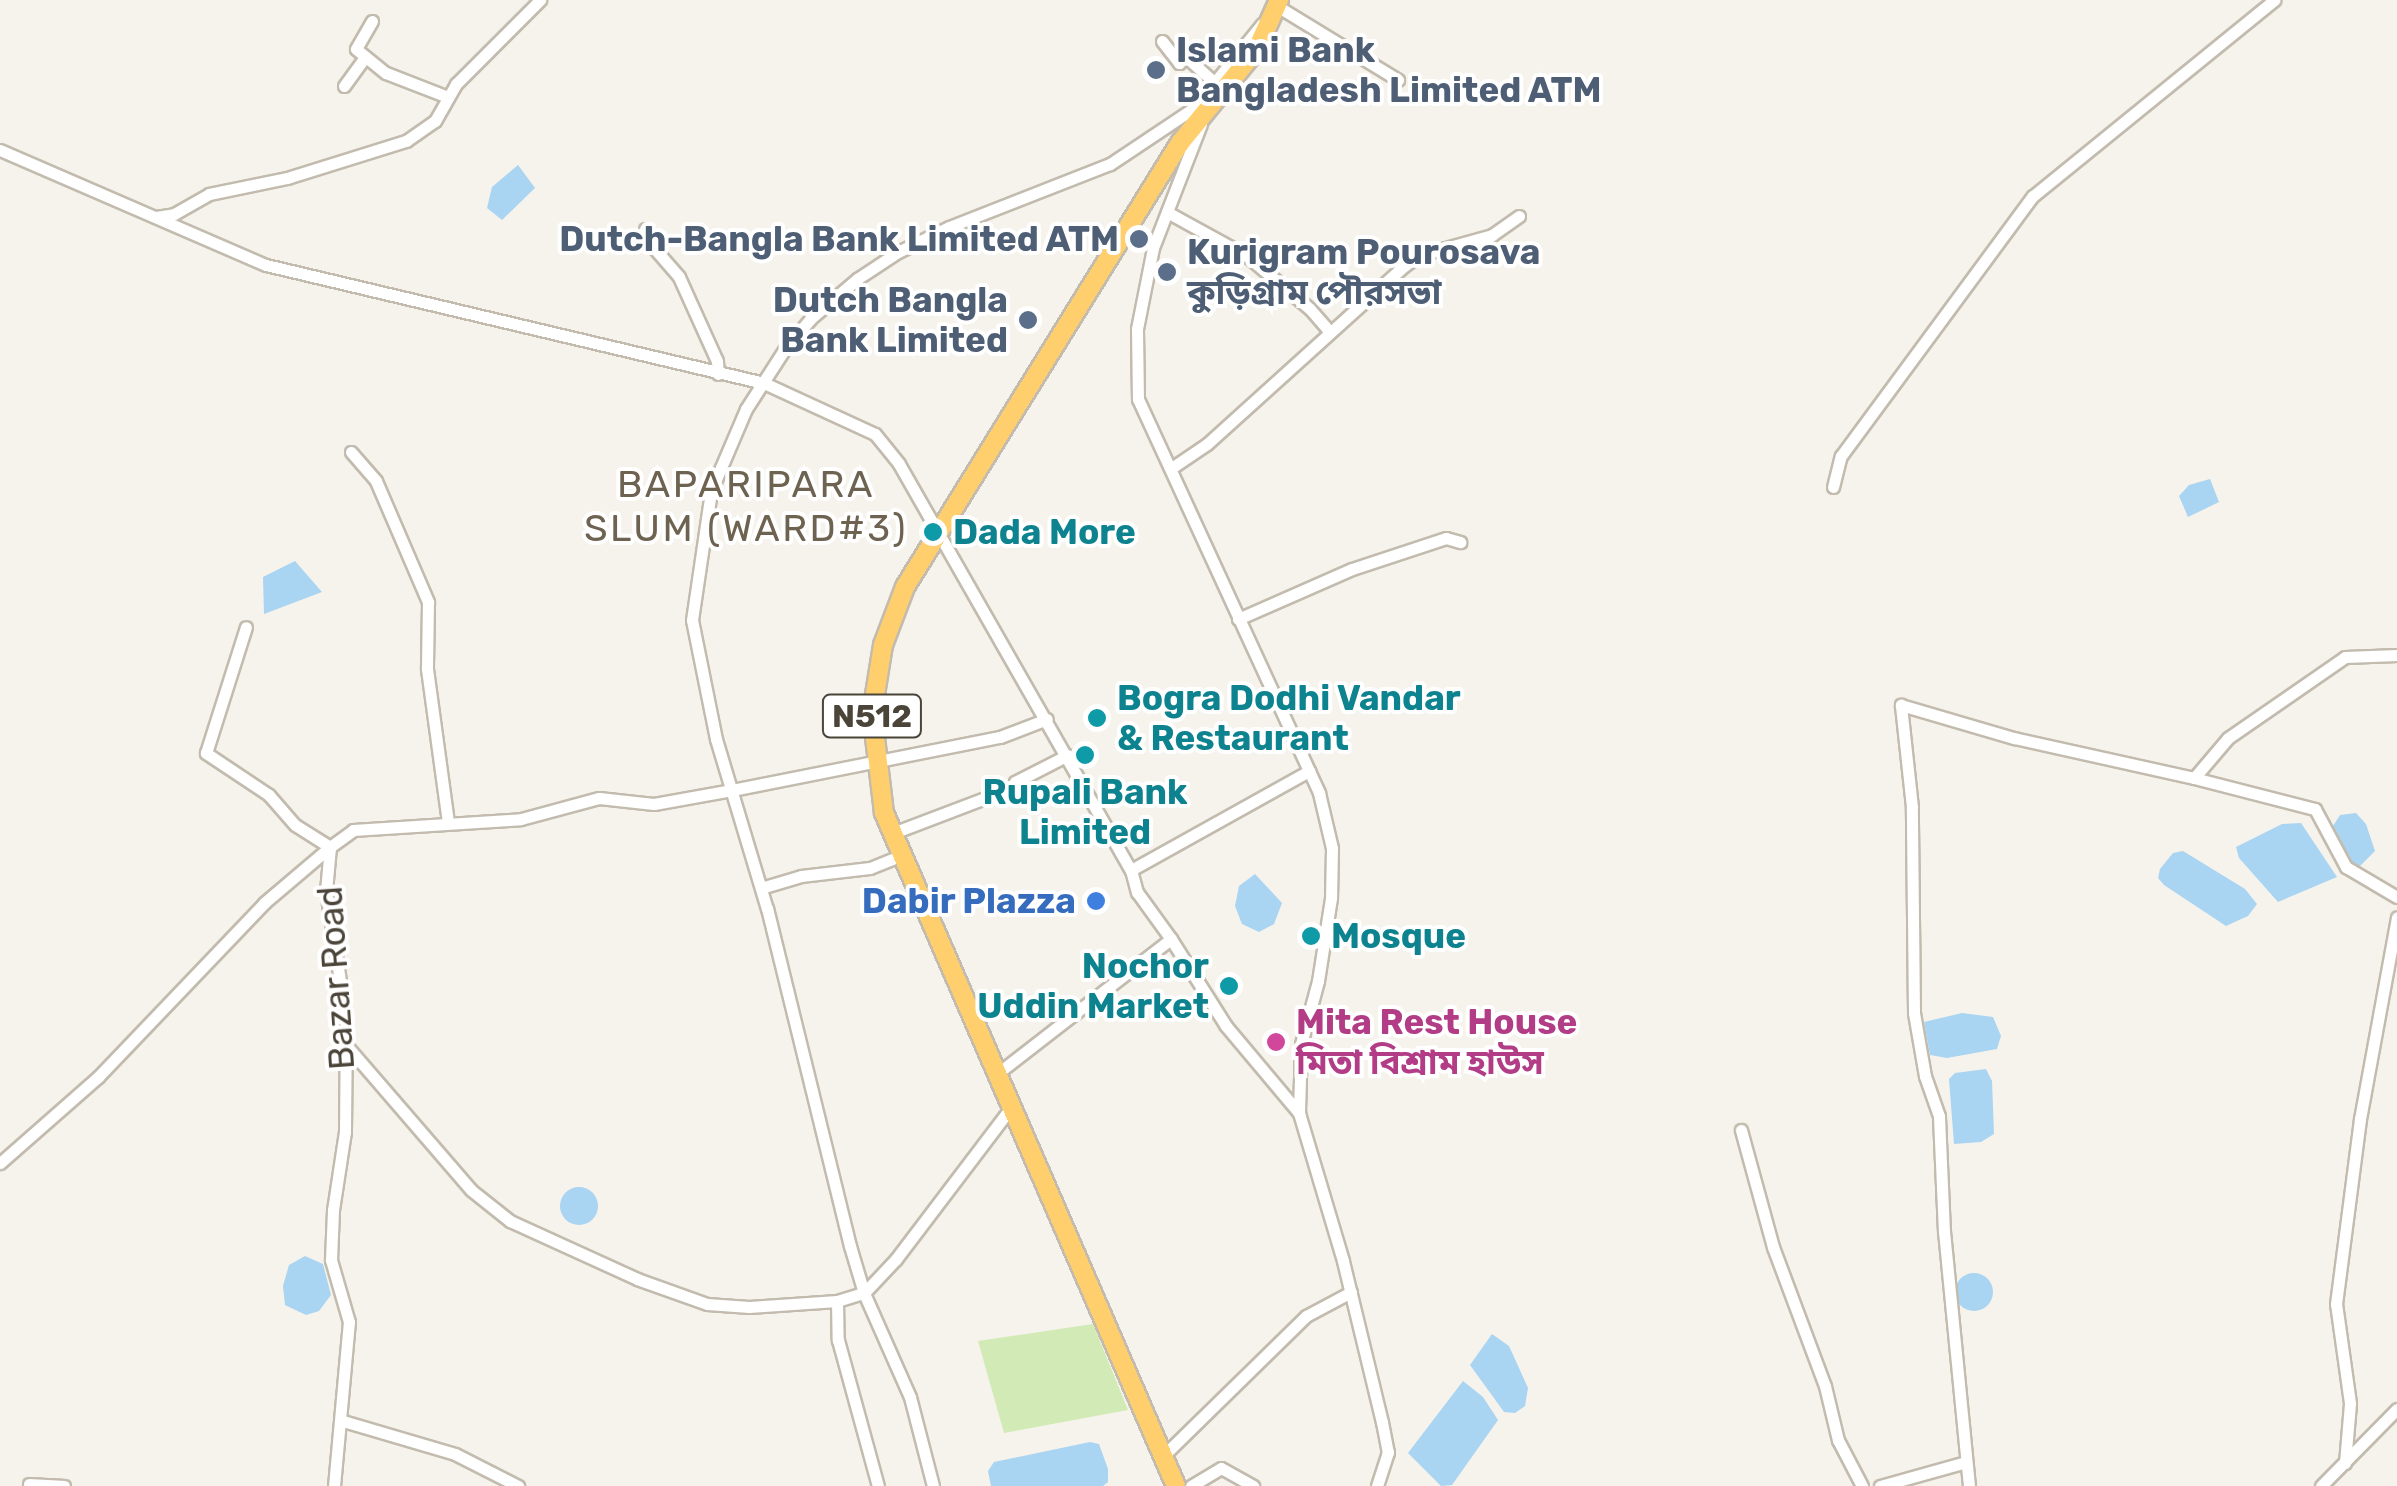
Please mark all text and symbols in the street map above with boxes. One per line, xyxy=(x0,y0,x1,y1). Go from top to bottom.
place label: Islami Bank Bangladesh Limited ATM xyxy=(1176,29,1602,111)
marker: Islami Bank Bangladesh Limited ATM xyxy=(1145,59,1167,81)
place label: Dutch-Bangla Bank Limited ATM xyxy=(558,218,1119,260)
marker: Dutch-Bangla Bank Limited ATM xyxy=(1128,228,1150,250)
place label: Kurigram Pourosava কুড়িগ্রাম পৌরসভা xyxy=(1187,231,1540,313)
marker: Kurigram Pourosava কুড়িগ্রাম পৌরসভা xyxy=(1156,261,1178,283)
place label: Dutch Bangla Bank Limited xyxy=(773,279,1008,361)
marker: Dutch Bangla Bank Limited xyxy=(1017,309,1039,331)
district label: BAPARIPARA SLUM (WARD#3) xyxy=(584,462,908,552)
place label: Dada More xyxy=(953,511,1136,553)
marker: Dada More xyxy=(922,521,944,543)
place label: Bogra Dodhi Vandar & Restaurant xyxy=(1117,677,1462,759)
road number: N512 xyxy=(820,689,924,743)
marker: Bogra Dodhi Vandar & Restaurant xyxy=(1086,707,1108,729)
marker: Rupali Bank Limited xyxy=(1074,744,1096,766)
place label: Rupali Bank Limited xyxy=(982,771,1188,853)
place label: Dabir Plazza xyxy=(861,880,1076,922)
street label: Bazar Road xyxy=(309,884,363,1072)
marker: Dabir Plazza xyxy=(1085,890,1107,912)
place label: Mosque xyxy=(1331,915,1466,957)
marker: Mosque xyxy=(1300,925,1322,947)
place label: Nochor Uddin Market xyxy=(977,945,1209,1027)
marker: Nochor Uddin Market xyxy=(1218,975,1240,997)
place label: Mita Rest House মিতা বিশ্রাম হাউস xyxy=(1296,1001,1577,1083)
marker: Mita Rest House মিতা বিশ্রাম হাউস xyxy=(1265,1031,1287,1053)

